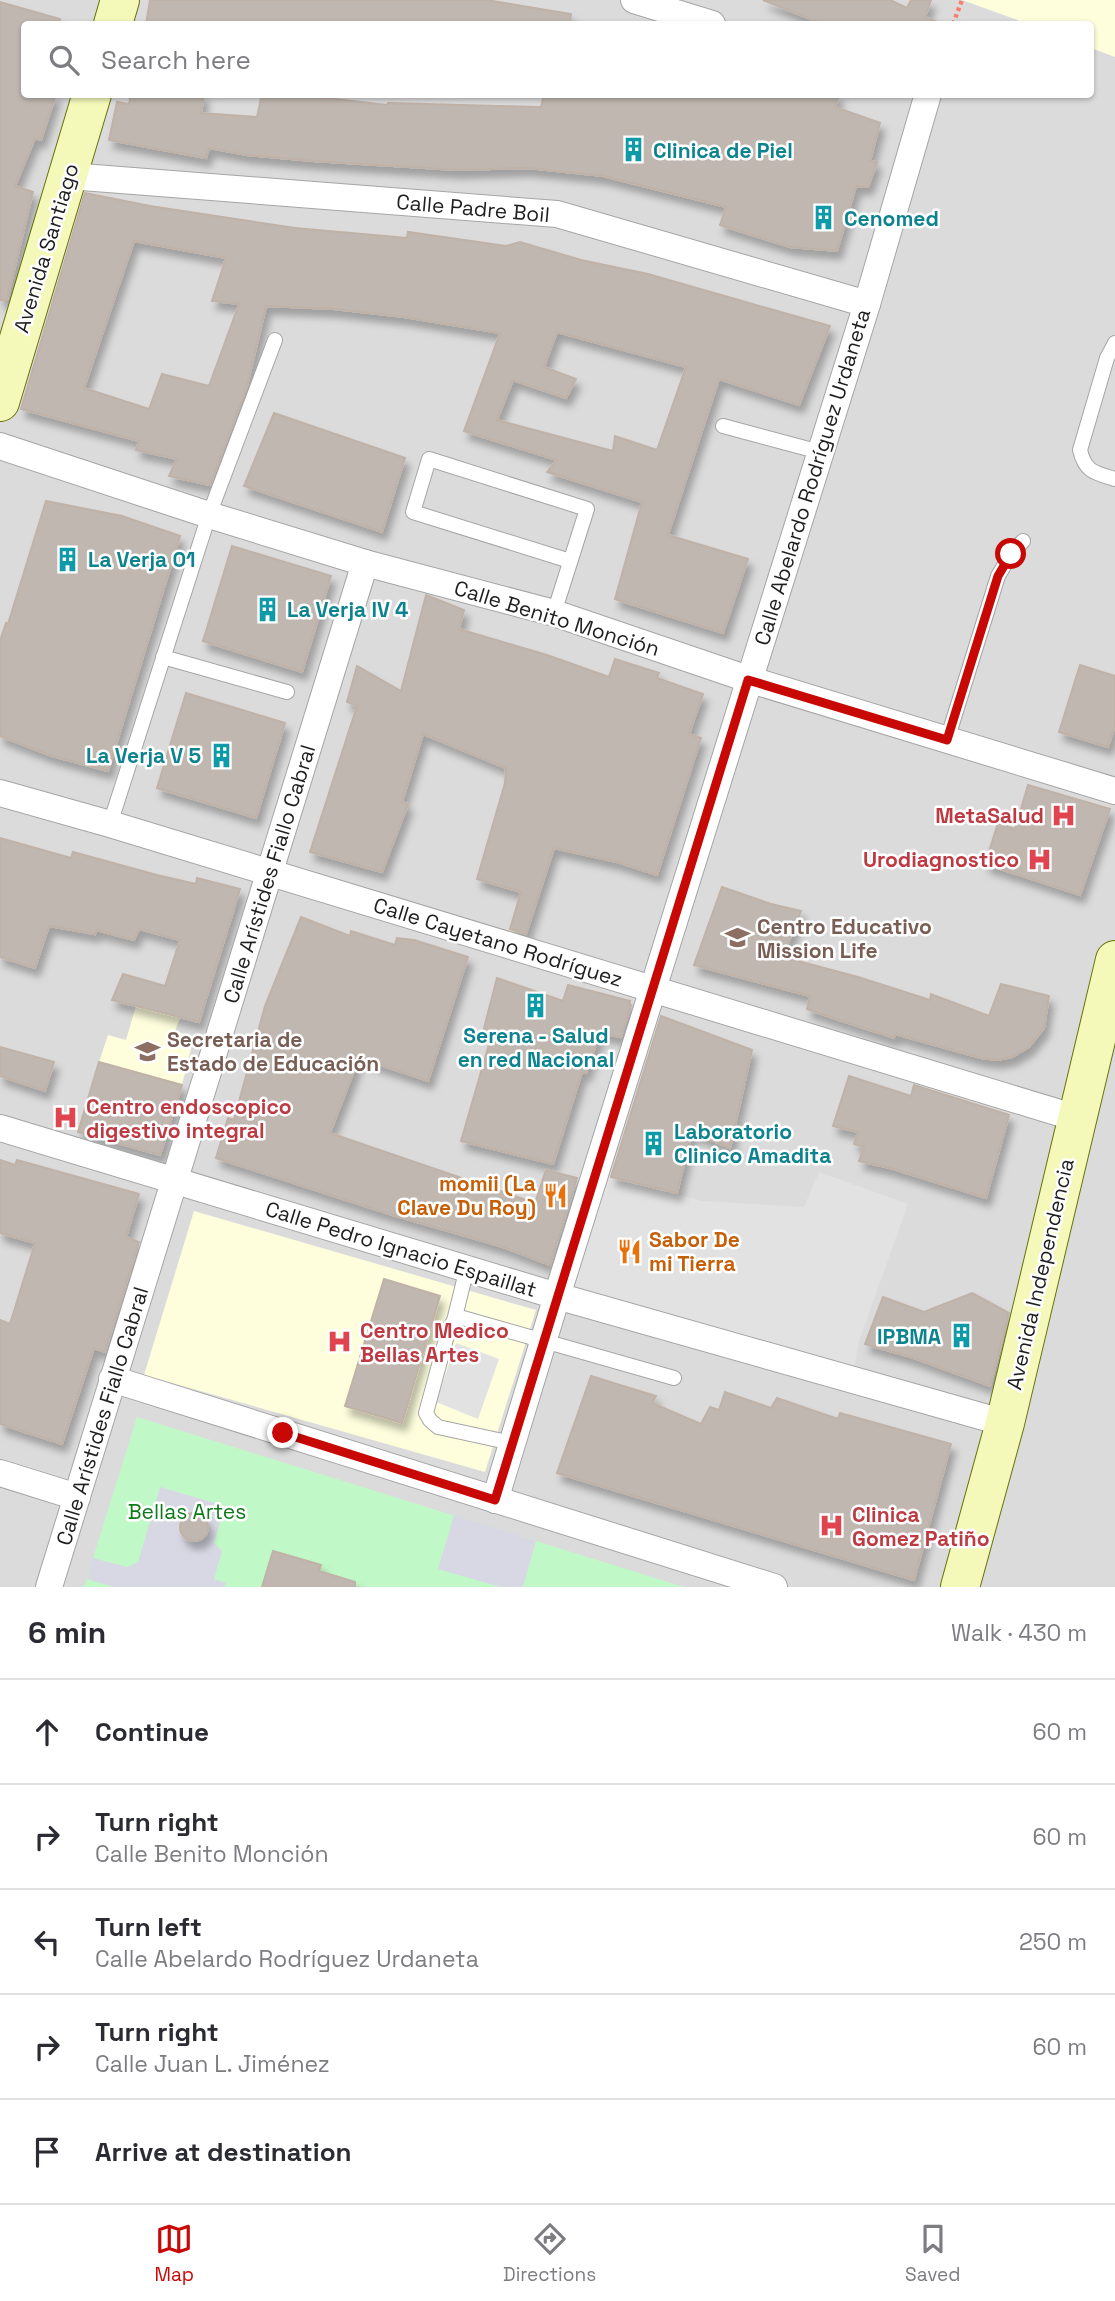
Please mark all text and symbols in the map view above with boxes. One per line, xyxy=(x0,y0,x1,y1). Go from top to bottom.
search box xyxy=(21,21,1094,98)
icon: search xyxy=(45,41,83,79)
text: Search here xyxy=(101,43,251,77)
building icon: Clinica de Piel xyxy=(619,136,647,164)
place label: Clinica de Piel xyxy=(653,137,793,164)
street label: Avenida Santiago xyxy=(7,160,85,336)
street label: Calle Padre Boil xyxy=(395,188,551,228)
building icon: Cenomed xyxy=(810,204,838,232)
place label: Cenomed xyxy=(844,205,939,232)
street label: Calle Abelardo Rodríguez Urdaneta xyxy=(748,305,876,649)
route start xyxy=(995,538,1026,569)
building icon: La Verja 01 xyxy=(54,545,82,573)
place label: La Verja 01 xyxy=(88,546,196,573)
street label: Calle Benito Monción xyxy=(451,574,663,662)
building icon: La Verja IV 4 xyxy=(253,595,281,623)
place label: La Verja IV 4 xyxy=(287,596,408,623)
building icon: La Verja V 5 xyxy=(207,741,235,769)
place label: La Verja V 5 xyxy=(86,742,201,769)
street label: Calle Arístides Fiallo Cabral xyxy=(217,742,321,1006)
hospital icon: MetaSalud xyxy=(1050,801,1078,829)
place label: MetaSalud xyxy=(935,802,1044,829)
hospital icon: Urodiagnostico xyxy=(1025,845,1053,873)
place label: Urodiagnostico xyxy=(863,846,1019,873)
street label: Calle Cayetano Rodríguez xyxy=(370,891,626,993)
place label: Centro Educativo Mission Life xyxy=(757,913,932,964)
school or university icon: Centro Educativo Mission Life xyxy=(723,924,751,952)
building icon: Serena - Salud en red Nacional xyxy=(522,992,550,1020)
place label: Serena - Salud en red Nacional xyxy=(458,1022,614,1073)
place label: Secretaria de Estado de Educación xyxy=(167,1026,379,1077)
school or university icon: Secretaria de Estado de Educación xyxy=(133,1037,161,1065)
place label: Centro endoscopico digestivo integral xyxy=(86,1093,292,1144)
hospital icon: Centro endoscopico digestivo integral xyxy=(52,1104,80,1132)
place label: Laboratorio Clinico Amadita xyxy=(674,1118,831,1169)
building icon: Laboratorio Clinico Amadita xyxy=(640,1129,668,1157)
street label: Avenida Independencia xyxy=(1000,1156,1080,1392)
place label: momii (La Clave Du Roy) xyxy=(397,1170,536,1221)
restaurant icon: momii (La Clave Du Roy) xyxy=(542,1181,570,1209)
street label: Calle Pedro Ignacio Espaillat xyxy=(262,1195,540,1303)
place label: Sabor De mi Tierra xyxy=(649,1226,740,1277)
restaurant icon: Sabor De mi Tierra xyxy=(615,1237,643,1265)
street label: Calle Arístides Fiallo Cabral xyxy=(50,1284,154,1548)
place label: Centro Medico Bellas Artes xyxy=(360,1317,509,1368)
building icon: IPBMA xyxy=(947,1322,975,1350)
place label: IPBMA xyxy=(877,1323,941,1350)
hospital icon: Centro Medico Bellas Artes xyxy=(326,1328,354,1356)
route end xyxy=(267,1417,298,1448)
park label: Bellas Artes xyxy=(128,1498,246,1525)
place label: Clinica Gomez Patiño xyxy=(852,1501,990,1552)
hospital icon: Clinica Gomez Patiño xyxy=(818,1512,846,1540)
text: 6 min xyxy=(28,1613,106,1652)
text: Walk · 430 m xyxy=(951,1618,1087,1648)
icon: ahead xyxy=(28,1713,66,1751)
text: Continue xyxy=(95,1715,209,1749)
text: 60 m xyxy=(1032,1717,1087,1747)
text: Turn right xyxy=(95,1805,219,1839)
icon: right xyxy=(28,1818,66,1856)
text: 60 m xyxy=(1032,1822,1087,1852)
text: Calle Benito Monción xyxy=(95,1839,329,1869)
text: Turn left xyxy=(95,1910,202,1944)
icon: left xyxy=(28,1923,66,1961)
text: 250 m xyxy=(1019,1927,1087,1957)
text: Calle Abelardo Rodríguez Urdaneta xyxy=(95,1944,479,1974)
text: Turn right xyxy=(95,2015,219,2049)
icon: right xyxy=(28,2028,66,2066)
text: 60 m xyxy=(1032,2032,1087,2062)
text: Calle Juan L. Jiménez xyxy=(95,2049,330,2079)
icon: arrive xyxy=(28,2133,66,2171)
text: Arrive at destination xyxy=(95,2135,352,2169)
tab: Map xyxy=(154,2220,194,2287)
tab: Directions xyxy=(503,2220,596,2287)
tab: Saved xyxy=(905,2220,961,2287)

